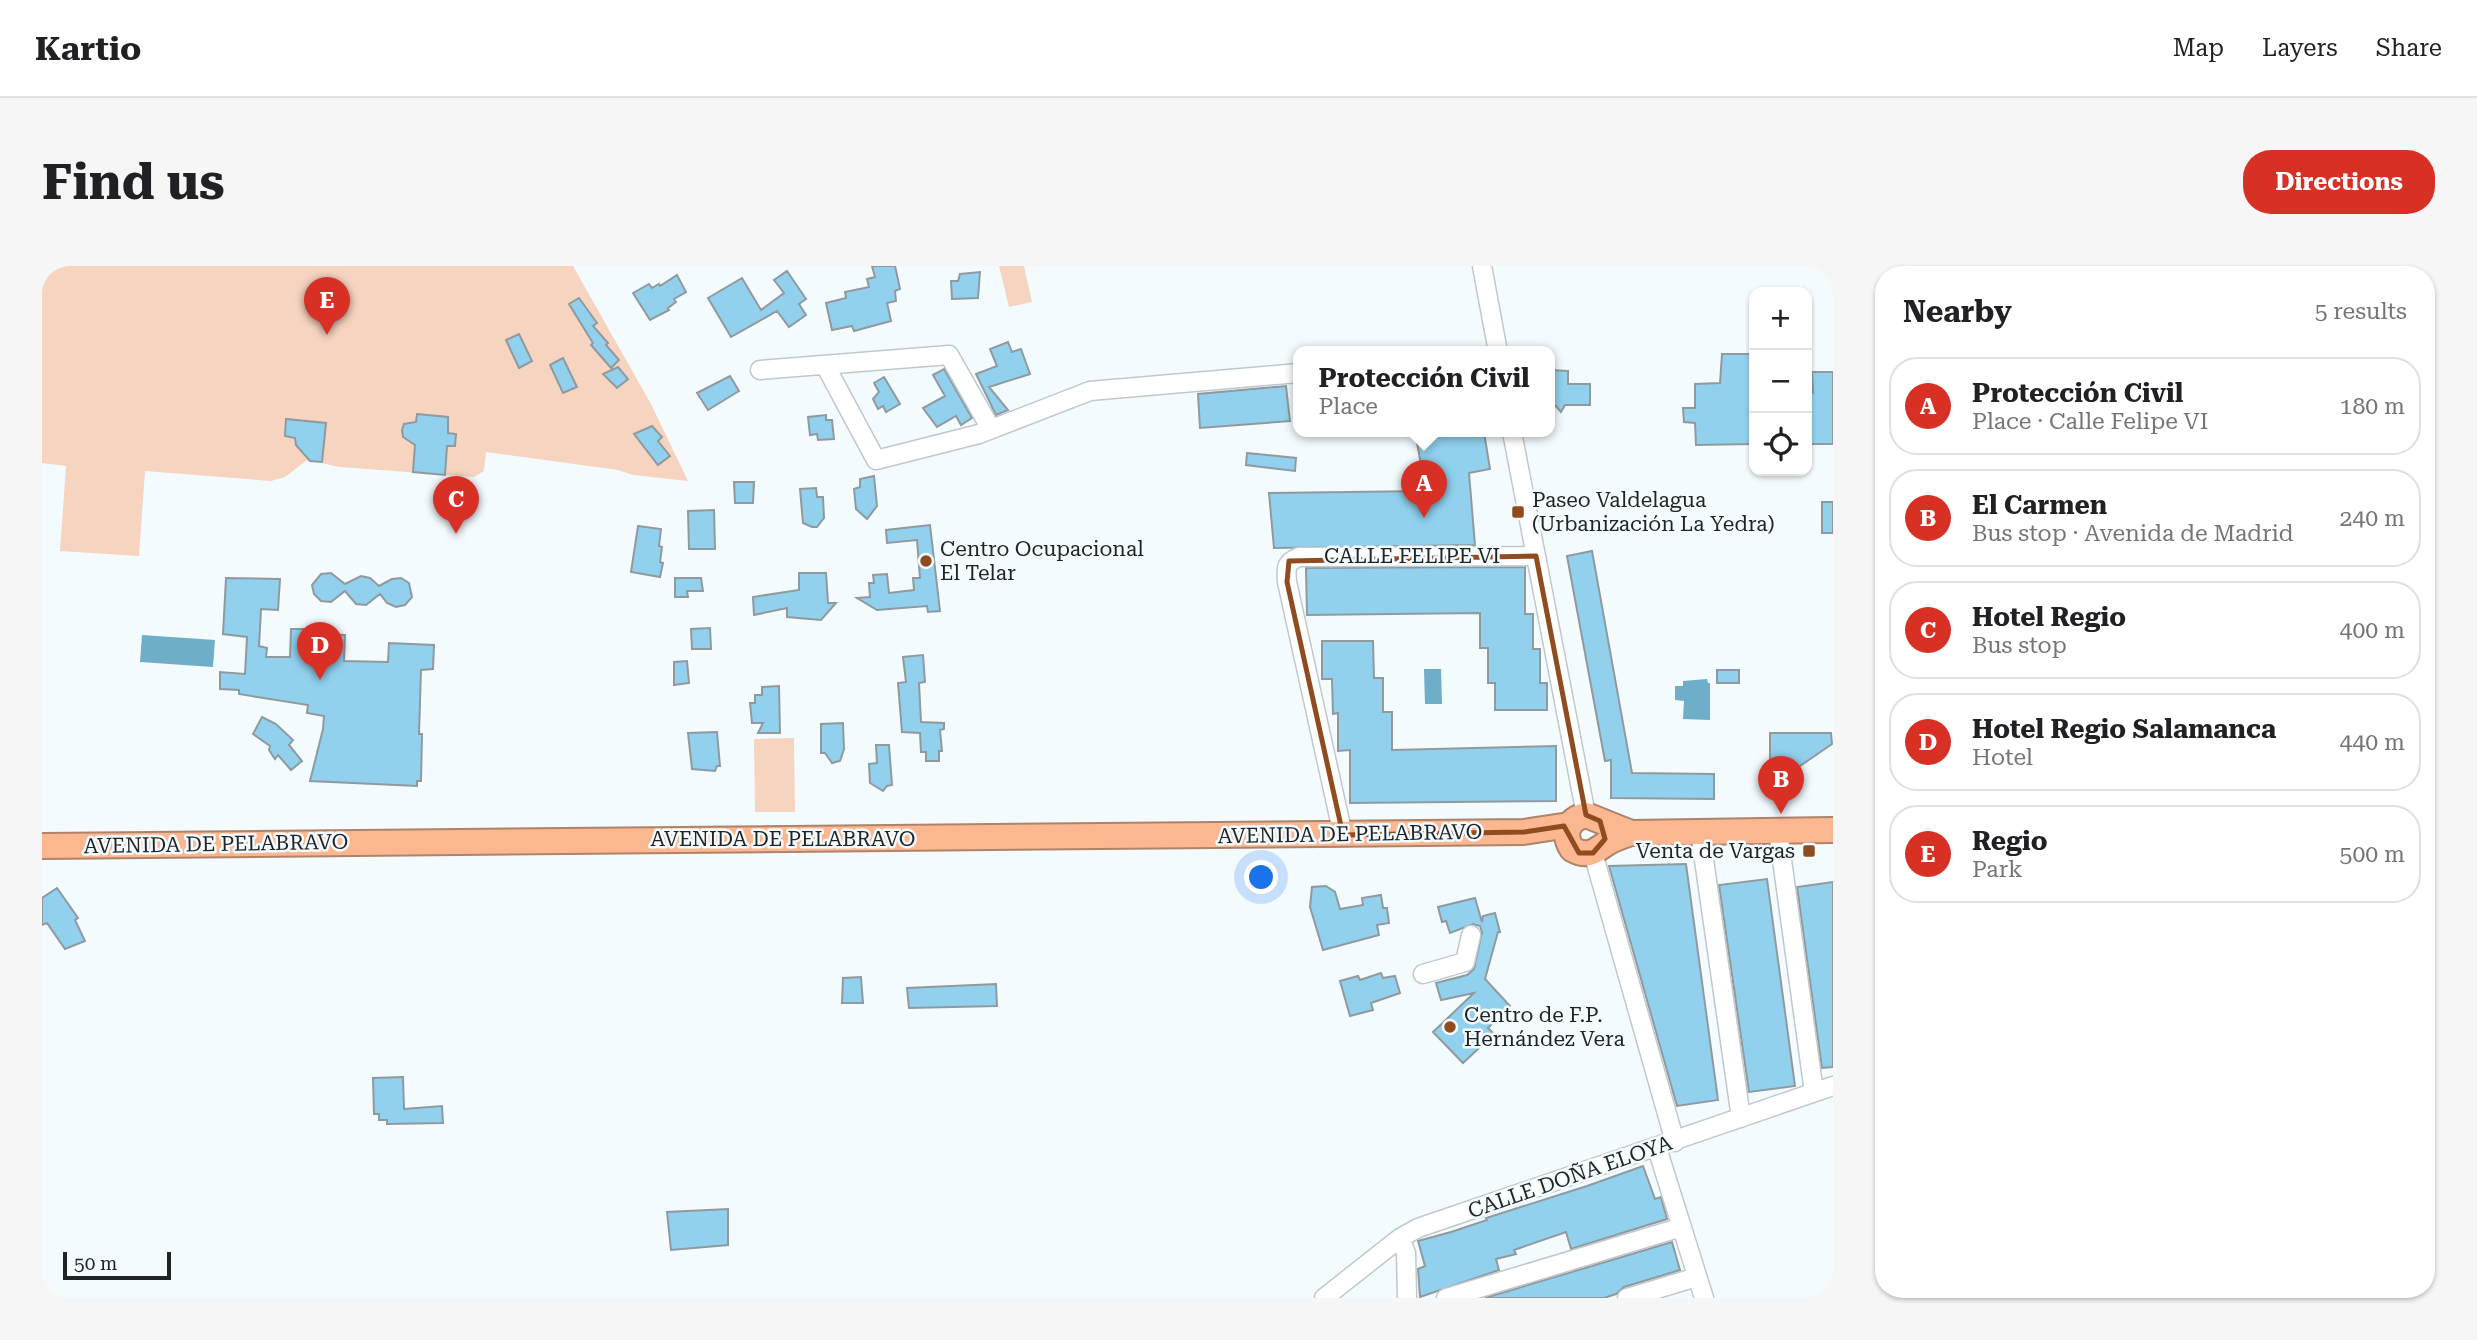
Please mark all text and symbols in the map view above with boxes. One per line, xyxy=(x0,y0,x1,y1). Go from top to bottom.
text: Kartio xyxy=(35,29,141,68)
text: Map xyxy=(2173,34,2224,62)
text: Layers xyxy=(2262,34,2338,62)
text: Share xyxy=(2376,34,2442,62)
button: Directions xyxy=(2243,150,2435,214)
text: Find us xyxy=(42,154,225,211)
pin: E xyxy=(304,277,350,335)
map controls xyxy=(1749,287,1812,476)
button: + xyxy=(1749,287,1812,350)
text: Nearby xyxy=(1903,294,2012,329)
text: 5 results xyxy=(2315,298,2407,325)
popup xyxy=(1293,346,1555,437)
button: − xyxy=(1749,350,1812,413)
text: Protección Civil xyxy=(1318,363,1530,393)
text: Protección Civil xyxy=(1972,378,2183,408)
text: Place xyxy=(1318,393,1378,420)
text: A xyxy=(1920,393,1936,420)
text: 180 m xyxy=(2340,393,2405,420)
text: Place · Calle Felipe VI xyxy=(1972,408,2208,435)
button: locate xyxy=(1749,413,1812,476)
pin: A xyxy=(1401,460,1447,518)
pin: C xyxy=(433,476,479,534)
place label: Paseo Valdelagua (Urbanización La Yedra) xyxy=(1532,488,1775,536)
text: El Carmen xyxy=(1972,490,2107,520)
marker: Paseo Valdelagua (Urbanización La Yedra) xyxy=(1510,504,1526,520)
text: B xyxy=(1920,505,1936,532)
text: 240 m xyxy=(2340,505,2405,532)
text: Bus stop · Avenida de Madrid xyxy=(1972,520,2294,547)
place label: Centro Ocupacional El Telar xyxy=(940,537,1144,585)
street label: CALLE FELIPE VI xyxy=(1324,544,1500,568)
marker: Centro Ocupacional El Telar xyxy=(918,553,934,569)
text: Hotel Regio xyxy=(1972,602,2126,632)
text: C xyxy=(1920,617,1936,644)
text: 400 m xyxy=(2340,617,2405,644)
pin: D xyxy=(297,622,343,680)
text: Bus stop xyxy=(1972,632,2067,659)
text: Hotel Regio Salamanca xyxy=(1972,714,2276,744)
text: D xyxy=(1919,729,1937,756)
text: 440 m xyxy=(2340,729,2405,756)
text: Hotel xyxy=(1972,744,2033,771)
pin: B xyxy=(1758,756,1804,814)
street label: AVENIDA DE PELABRAVO xyxy=(1217,820,1483,848)
text: Regio xyxy=(1972,826,2047,856)
street label: AVENIDA DE PELABRAVO xyxy=(651,827,915,851)
street label: AVENIDA DE PELABRAVO xyxy=(83,830,349,858)
place label: Venta de Vargas xyxy=(1636,839,1795,863)
text: E xyxy=(1921,841,1935,868)
text: 500 m xyxy=(2340,841,2405,868)
marker: Venta de Vargas xyxy=(1801,843,1817,859)
text: Park xyxy=(1972,856,2023,883)
your location xyxy=(1244,860,1278,894)
place label: Centro de F.P. Hernández Vera xyxy=(1464,1003,1625,1051)
marker: Centro de F.P. Hernández Vera xyxy=(1442,1019,1458,1035)
street label: CALLE DOÑA ELOYA xyxy=(1464,1130,1676,1223)
scale bar xyxy=(63,1249,172,1281)
text: 50 m xyxy=(74,1252,117,1275)

